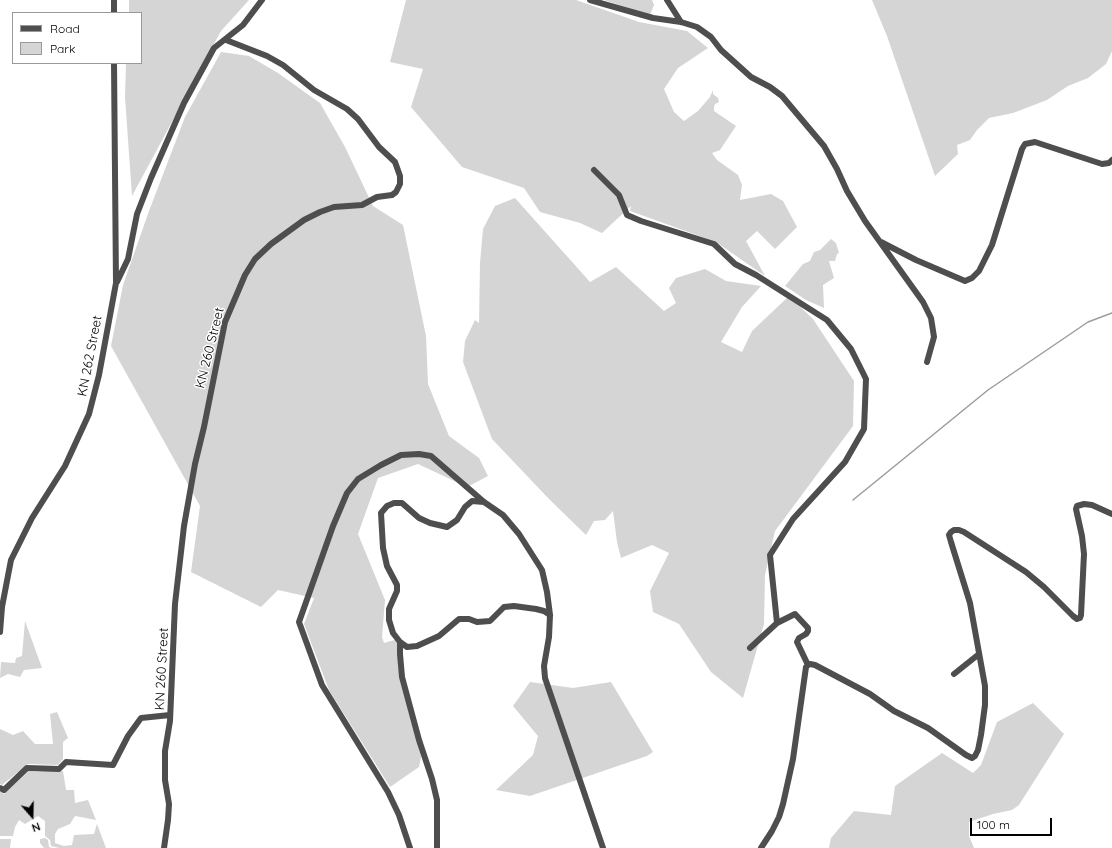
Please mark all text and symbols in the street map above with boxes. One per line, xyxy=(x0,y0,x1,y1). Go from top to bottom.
legend xyxy=(12,12,142,64)
text: Road xyxy=(50,21,80,36)
text: Park xyxy=(50,41,75,56)
street label: KN 260 Street xyxy=(192,306,228,390)
street label: KN 262 Street xyxy=(74,314,106,398)
street label: KN 260 Street xyxy=(152,627,172,711)
north arrow xyxy=(12,796,52,836)
scale bar xyxy=(972,810,1054,836)
text: 100 m xyxy=(977,817,1010,832)
text: N xyxy=(30,819,42,835)

